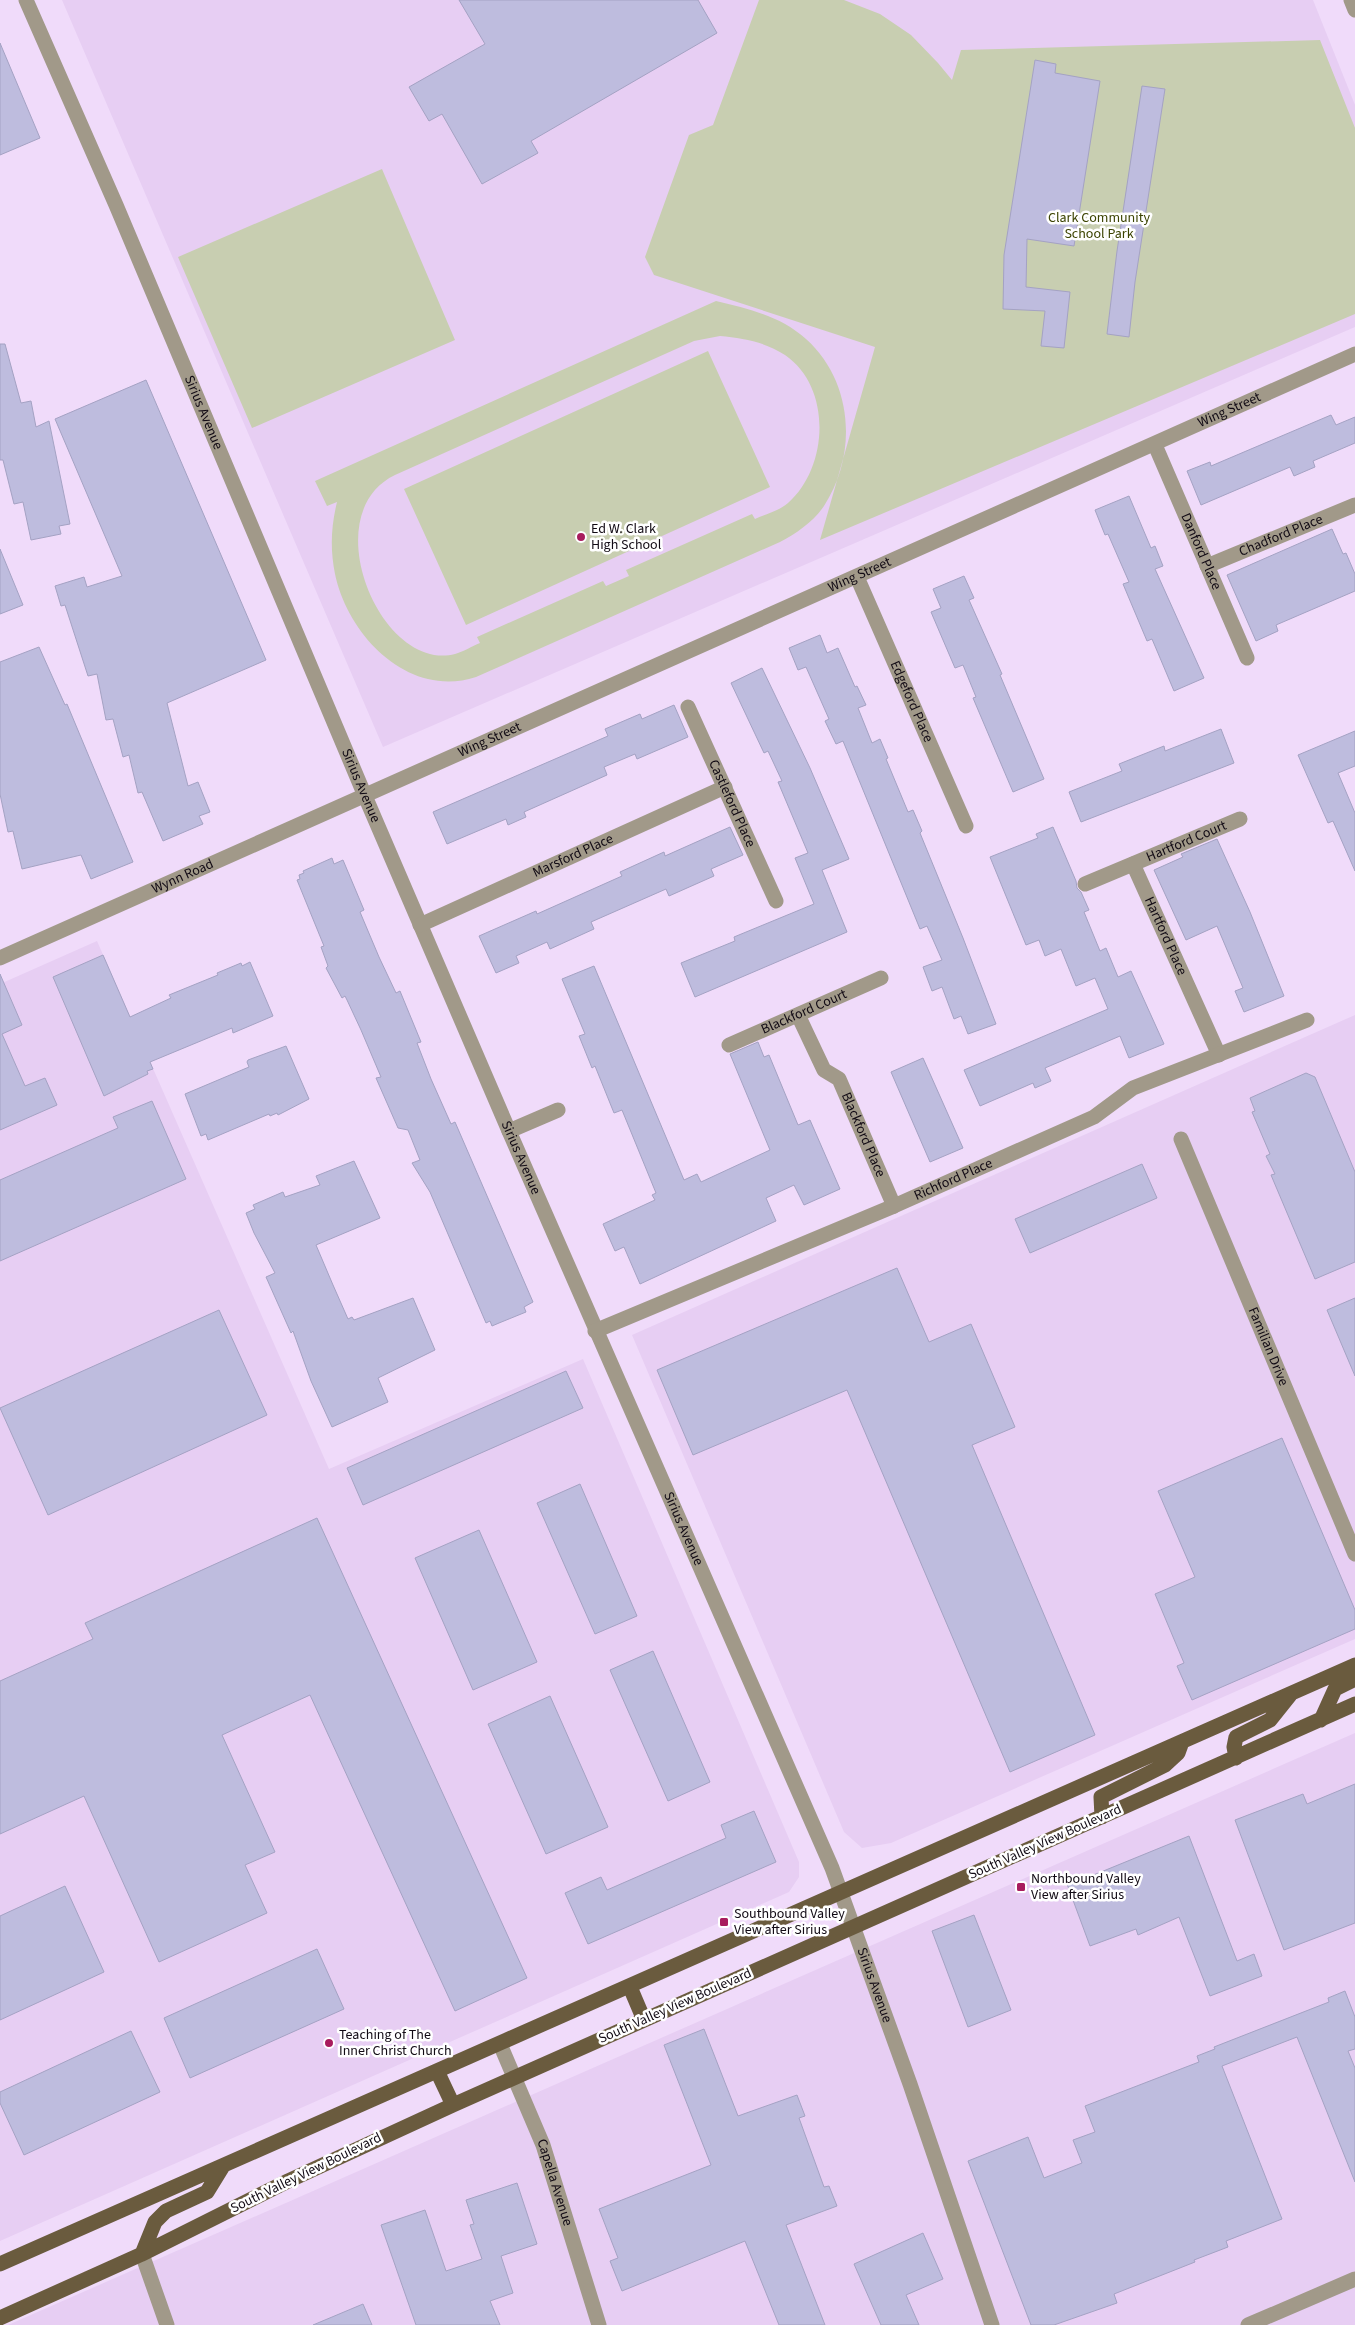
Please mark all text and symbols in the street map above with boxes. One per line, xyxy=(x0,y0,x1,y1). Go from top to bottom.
park label: Clark Community School Park xyxy=(1048,208,1150,244)
street label: Sirius Avenue xyxy=(179,372,228,453)
street label: Wing Street xyxy=(1195,387,1264,433)
street label: Chadford Place xyxy=(1236,509,1326,562)
street label: Danford Place xyxy=(1176,510,1226,593)
place label: Ed W. Clark High School xyxy=(591,519,662,555)
marker: Ed W. Clark High School xyxy=(575,531,587,543)
street label: Wing Street xyxy=(825,552,894,598)
street label: Edgeford Place xyxy=(885,658,938,746)
street label: Wing Street xyxy=(455,717,525,763)
street label: Sirius Avenue xyxy=(336,746,385,826)
street label: Castleford Place xyxy=(703,756,760,851)
street label: Hartford Court xyxy=(1143,816,1230,867)
street label: Marsford Place xyxy=(530,829,617,883)
street label: Wynn Road xyxy=(149,854,217,899)
street label: Hartford Place xyxy=(1139,894,1192,979)
street label: Blackford Court xyxy=(758,984,850,1040)
street label: Blackford Place xyxy=(836,1089,890,1180)
street label: Sirius Avenue xyxy=(496,1118,546,1198)
street label: Richford Place xyxy=(911,1153,996,1206)
street label: Familian Drive xyxy=(1243,1304,1293,1389)
street label: Sirius Avenue xyxy=(658,1489,708,1569)
street label: South Valley View Boulevard xyxy=(965,1799,1125,1885)
place label: Northbound Valley View after Sirius xyxy=(1031,1869,1141,1905)
marker: Northbound Valley View after Sirius xyxy=(1015,1881,1027,1893)
place label: Southbound Valley View after Sirius xyxy=(734,1904,845,1940)
marker: Southbound Valley View after Sirius xyxy=(718,1916,730,1928)
street label: Sirius Avenue xyxy=(852,1945,897,2026)
street label: South Valley View Boulevard xyxy=(595,1963,755,2049)
place label: Teaching of The Inner Christ Church xyxy=(339,2025,452,2061)
marker: Teaching of The Inner Christ Church xyxy=(323,2037,335,2049)
street label: South Valley View Boulevard xyxy=(227,2128,385,2218)
street label: Capella Avenue xyxy=(532,2136,578,2228)

